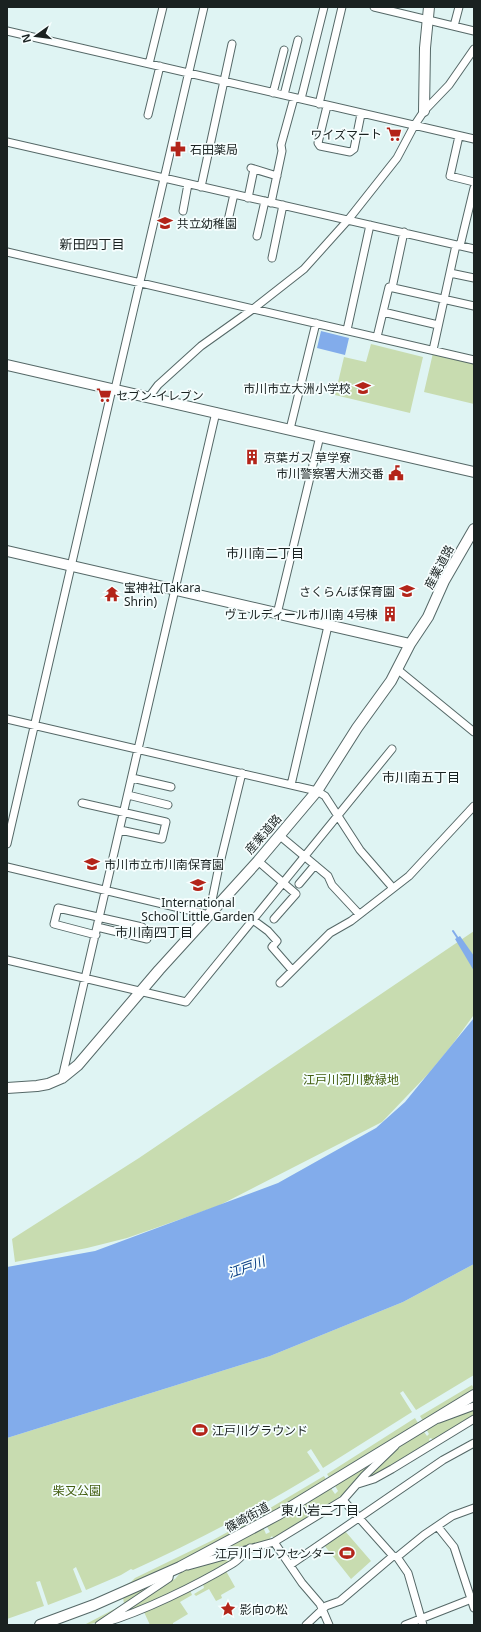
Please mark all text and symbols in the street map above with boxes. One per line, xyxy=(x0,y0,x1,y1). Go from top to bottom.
north arrow xyxy=(16,16,56,56)
text: N xyxy=(17,32,34,45)
supermarket icon: ワイズマート xyxy=(385,125,403,143)
place label: ワイズマート xyxy=(310,126,382,143)
pharmacy icon: 石田薬局 xyxy=(169,140,187,158)
place label: 石田薬局 xyxy=(190,141,238,158)
school or university icon: 共立幼稚園 xyxy=(156,214,174,232)
place label: 共立幼稚園 xyxy=(177,215,237,232)
district label: 新田四丁目 xyxy=(59,235,125,253)
school or university icon: 市川市立大洲小学校 xyxy=(354,379,372,397)
place label: 市川市立大洲小学校 xyxy=(243,380,351,397)
supermarket icon: セブン-イレブン xyxy=(95,386,113,404)
place label: セブン-イレブン xyxy=(116,387,204,404)
building icon: 京葉ガス 草学寮 xyxy=(243,448,261,466)
place label: 京葉ガス 草学寮 xyxy=(264,449,351,466)
public building icon: 市川警察署大洲交番 xyxy=(387,464,405,482)
place label: 市川警察署大洲交番 xyxy=(276,465,384,482)
street label: 産業道路 xyxy=(420,542,458,592)
district label: 市川南二丁目 xyxy=(226,544,304,562)
place label: 宝神社(Takara Shrin) xyxy=(124,579,201,610)
school or university icon: さくらんぼ保育園 xyxy=(398,582,416,600)
place label: さくらんぼ保育園 xyxy=(299,583,395,600)
temple icon: 宝神社(Takara Shrin) xyxy=(103,585,121,603)
building icon: ヴェルディール市川南 4号棟 xyxy=(381,605,399,623)
place label: ヴェルディール市川南 4号棟 xyxy=(225,606,378,623)
district label: 市川南五丁目 xyxy=(382,768,460,786)
street label: 産業道路 xyxy=(241,810,285,858)
school or university icon: 市川市立市川南保育園 xyxy=(83,855,101,873)
place label: 市川市立市川南保育園 xyxy=(104,856,224,873)
school or university icon: International School Little Garden xyxy=(189,876,207,894)
place label: International School Little Garden xyxy=(141,894,255,925)
district label: 市川南四丁目 xyxy=(115,923,193,941)
park label: 江戸川河川敷緑地 xyxy=(303,1071,399,1088)
water label: 江戸川 xyxy=(225,1251,269,1282)
sports icon: 江戸川グラウンド xyxy=(191,1421,209,1439)
place label: 江戸川グラウンド xyxy=(212,1422,308,1439)
park label: 柴又公園 xyxy=(53,1482,101,1499)
street label: 篠崎街道 xyxy=(222,1498,272,1536)
district label: 東小岩二丁目 xyxy=(281,1501,359,1519)
sports icon: 江戸川ゴルフセンター xyxy=(338,1544,356,1562)
place label: 江戸川ゴルフセンター xyxy=(215,1545,335,1562)
place icon: 影向の松 xyxy=(219,1600,237,1618)
place label: 影向の松 xyxy=(240,1601,288,1618)

